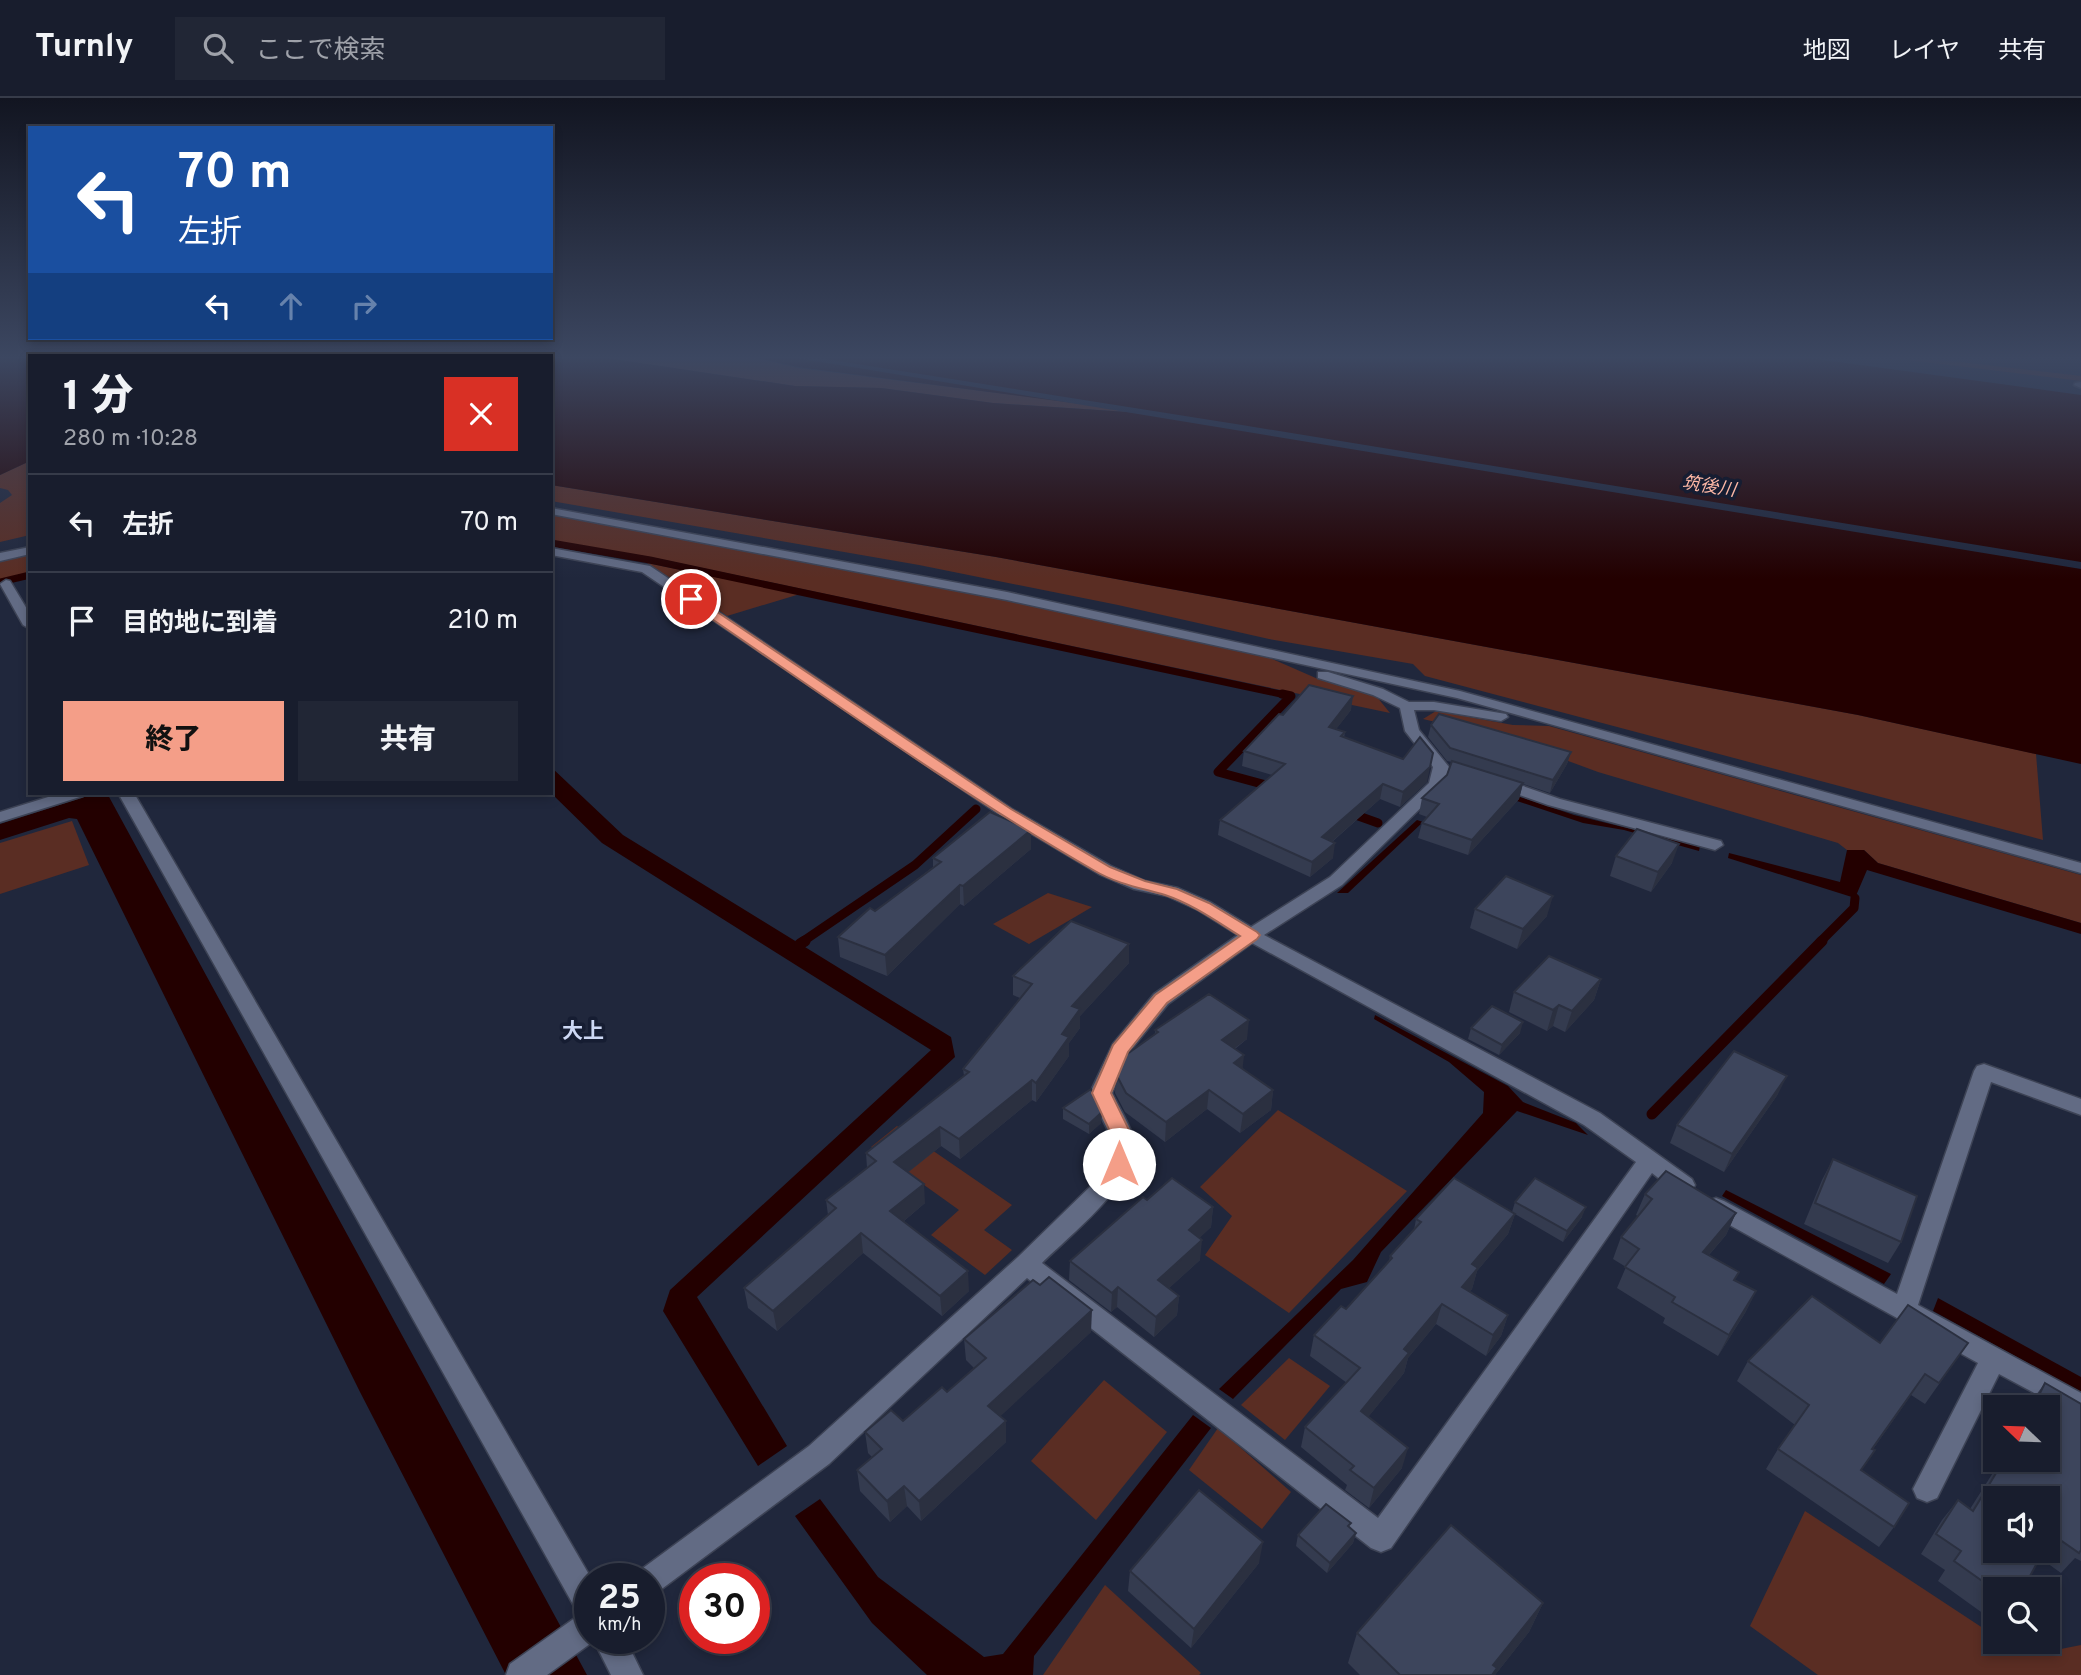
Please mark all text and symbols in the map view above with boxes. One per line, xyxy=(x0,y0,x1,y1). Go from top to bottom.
search box xyxy=(175,17,665,80)
text: Turnly xyxy=(35,27,133,69)
icon: search xyxy=(199,29,237,67)
text: ここで検索 xyxy=(255,35,385,68)
text: 地図 xyxy=(1803,37,1851,67)
text: レイヤ xyxy=(1889,37,1960,67)
text: 共有 xyxy=(1998,37,2046,67)
text: 70 m xyxy=(178,144,292,206)
icon: left xyxy=(63,154,154,245)
text: 左折 xyxy=(178,214,242,254)
icon: left xyxy=(199,287,237,325)
icon: ahead xyxy=(272,287,310,325)
icon: right xyxy=(345,287,383,325)
text: 1 分 xyxy=(63,372,133,425)
button: close xyxy=(444,377,518,451)
text: 280 m · 10:28 xyxy=(63,425,198,454)
water label: 筑後川 xyxy=(1680,472,1739,503)
icon: left xyxy=(63,504,101,542)
text: 70 m xyxy=(460,507,518,540)
text: 左折 xyxy=(122,510,174,543)
pin xyxy=(661,569,721,629)
icon: arrive xyxy=(672,580,710,618)
icon: arrive xyxy=(63,602,101,640)
text: 210 m xyxy=(448,605,518,638)
text: 目的地に到着 xyxy=(122,608,278,641)
button: 終了 xyxy=(63,701,284,781)
button: 共有 xyxy=(298,701,518,781)
district label: 大上 xyxy=(562,1019,604,1046)
position arrow xyxy=(1082,1127,1156,1201)
north arrow xyxy=(1983,1395,2060,1472)
map controls xyxy=(1983,1395,2060,1654)
button: sound xyxy=(1983,1486,2060,1563)
speed limit sign: 30 xyxy=(679,1563,770,1654)
text: 25 xyxy=(598,1577,641,1621)
button: search xyxy=(1983,1577,2060,1654)
text: km/h xyxy=(598,1614,641,1637)

